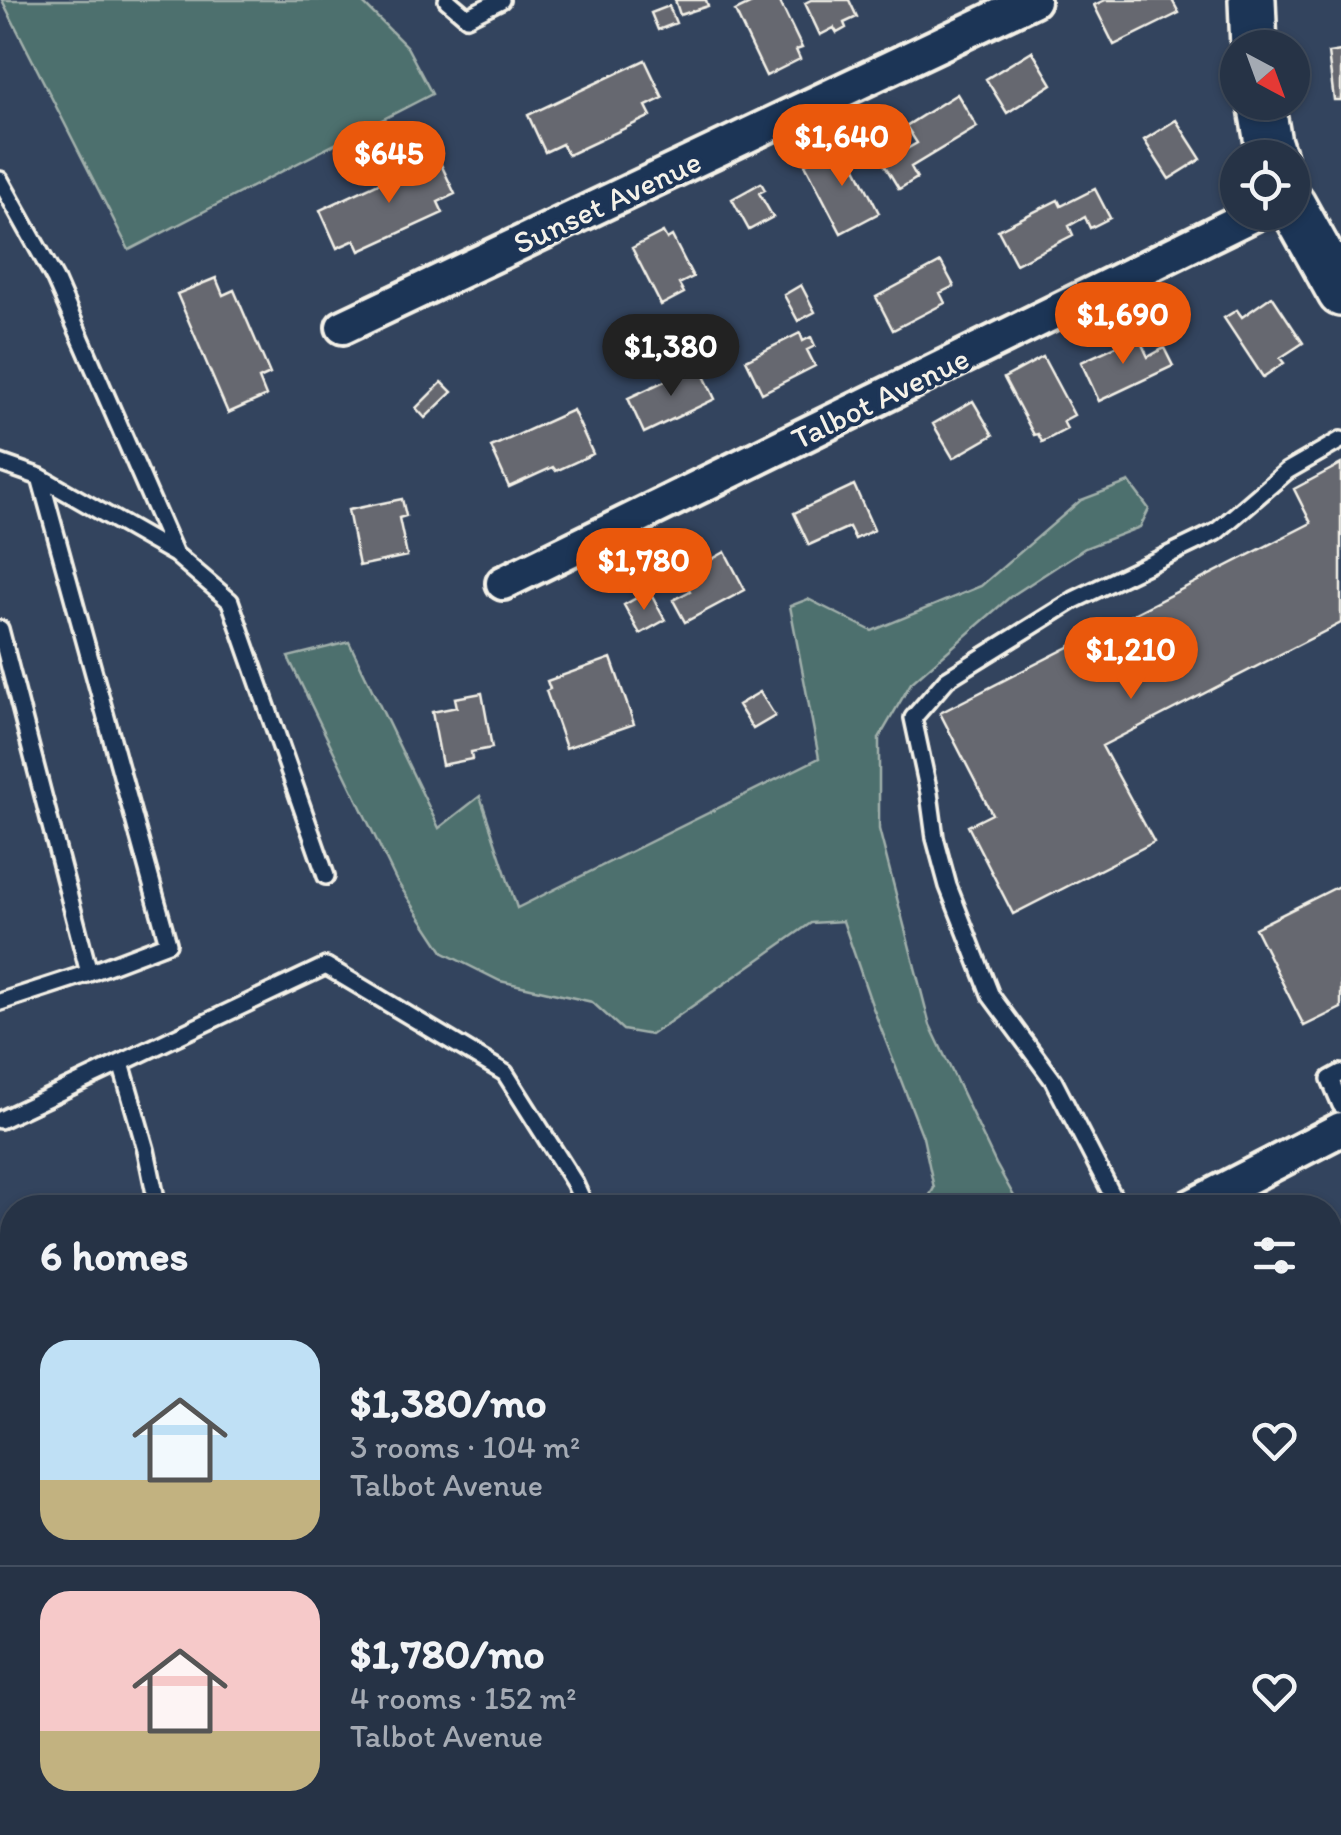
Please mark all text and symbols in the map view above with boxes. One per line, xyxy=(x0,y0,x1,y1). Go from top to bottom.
north arrow xyxy=(1220,30,1310,120)
map controls xyxy=(1220,30,1310,230)
pin: $1,640 xyxy=(761,104,923,189)
text: $1,640 xyxy=(795,117,889,155)
pin: $645 xyxy=(330,121,448,206)
text: $645 xyxy=(354,134,424,172)
button: locate xyxy=(1220,140,1310,230)
street label: Sunset Avenue xyxy=(507,142,707,262)
pin: $1,690 xyxy=(1042,282,1204,367)
text: $1,690 xyxy=(1077,295,1169,333)
pin: $1,380 xyxy=(590,314,752,399)
text: $1,380 xyxy=(624,327,718,365)
street label: Talbot Avenue xyxy=(785,339,975,457)
pin: $1,780 xyxy=(563,528,725,613)
text: $1,780 xyxy=(598,541,690,579)
pin: $1,210 xyxy=(1050,617,1212,702)
text: $1,210 xyxy=(1086,630,1176,668)
icon: filters xyxy=(1247,1228,1302,1283)
text: 6 homes xyxy=(40,1230,188,1281)
text: $1,380/mo xyxy=(350,1377,547,1428)
icon: home xyxy=(120,1380,240,1500)
icon: heart xyxy=(1247,1413,1302,1468)
text: 3 rooms · 104 m² xyxy=(350,1428,580,1466)
text: Talbot Avenue xyxy=(350,1466,543,1504)
text: $1,780/mo xyxy=(350,1628,545,1679)
icon: home xyxy=(120,1631,240,1751)
icon: heart xyxy=(1247,1664,1302,1719)
text: 4 rooms · 152 m² xyxy=(350,1679,577,1717)
text: Talbot Avenue xyxy=(350,1717,543,1755)

